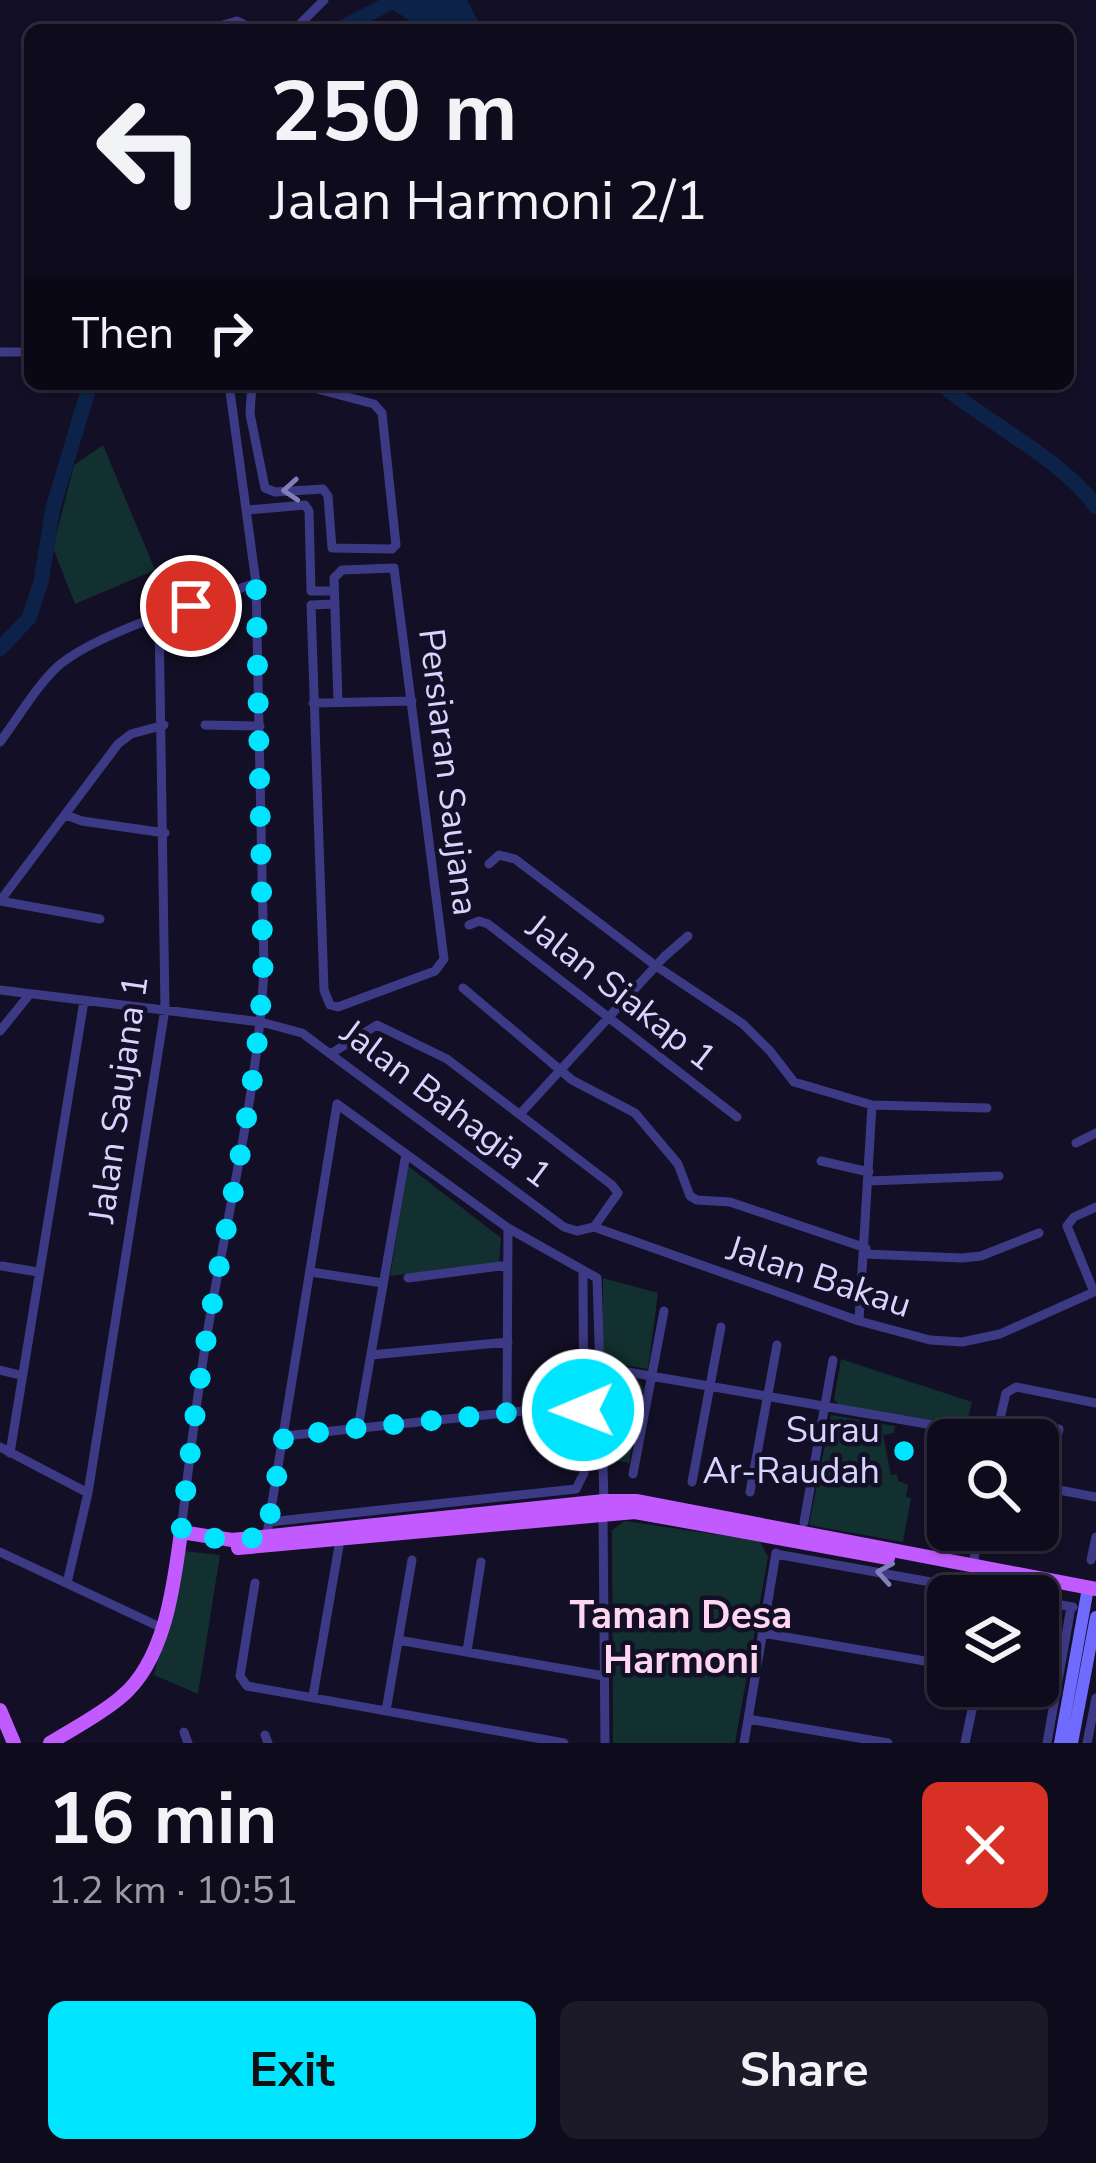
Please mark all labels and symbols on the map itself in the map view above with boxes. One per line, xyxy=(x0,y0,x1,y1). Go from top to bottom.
one-way arrow xyxy=(281,476,300,502)
pin xyxy=(140,555,242,657)
street label: Persiaran Saujana xyxy=(406,626,490,918)
street label: Jalan Siakap 1 xyxy=(515,903,726,1083)
street label: Jalan Saujana 1 xyxy=(77,972,161,1227)
street label: Jalan Bahagia 1 xyxy=(330,1008,562,1200)
street label: Jalan Bakau xyxy=(720,1224,917,1330)
position arrow xyxy=(520,1347,646,1473)
place label: Surau Ar-Raudah xyxy=(703,1406,880,1496)
marker: Surau Ar-Raudah xyxy=(891,1438,917,1464)
one-way arrow xyxy=(876,1561,896,1586)
district label: Taman Desa Harmoni xyxy=(570,1589,792,1687)

